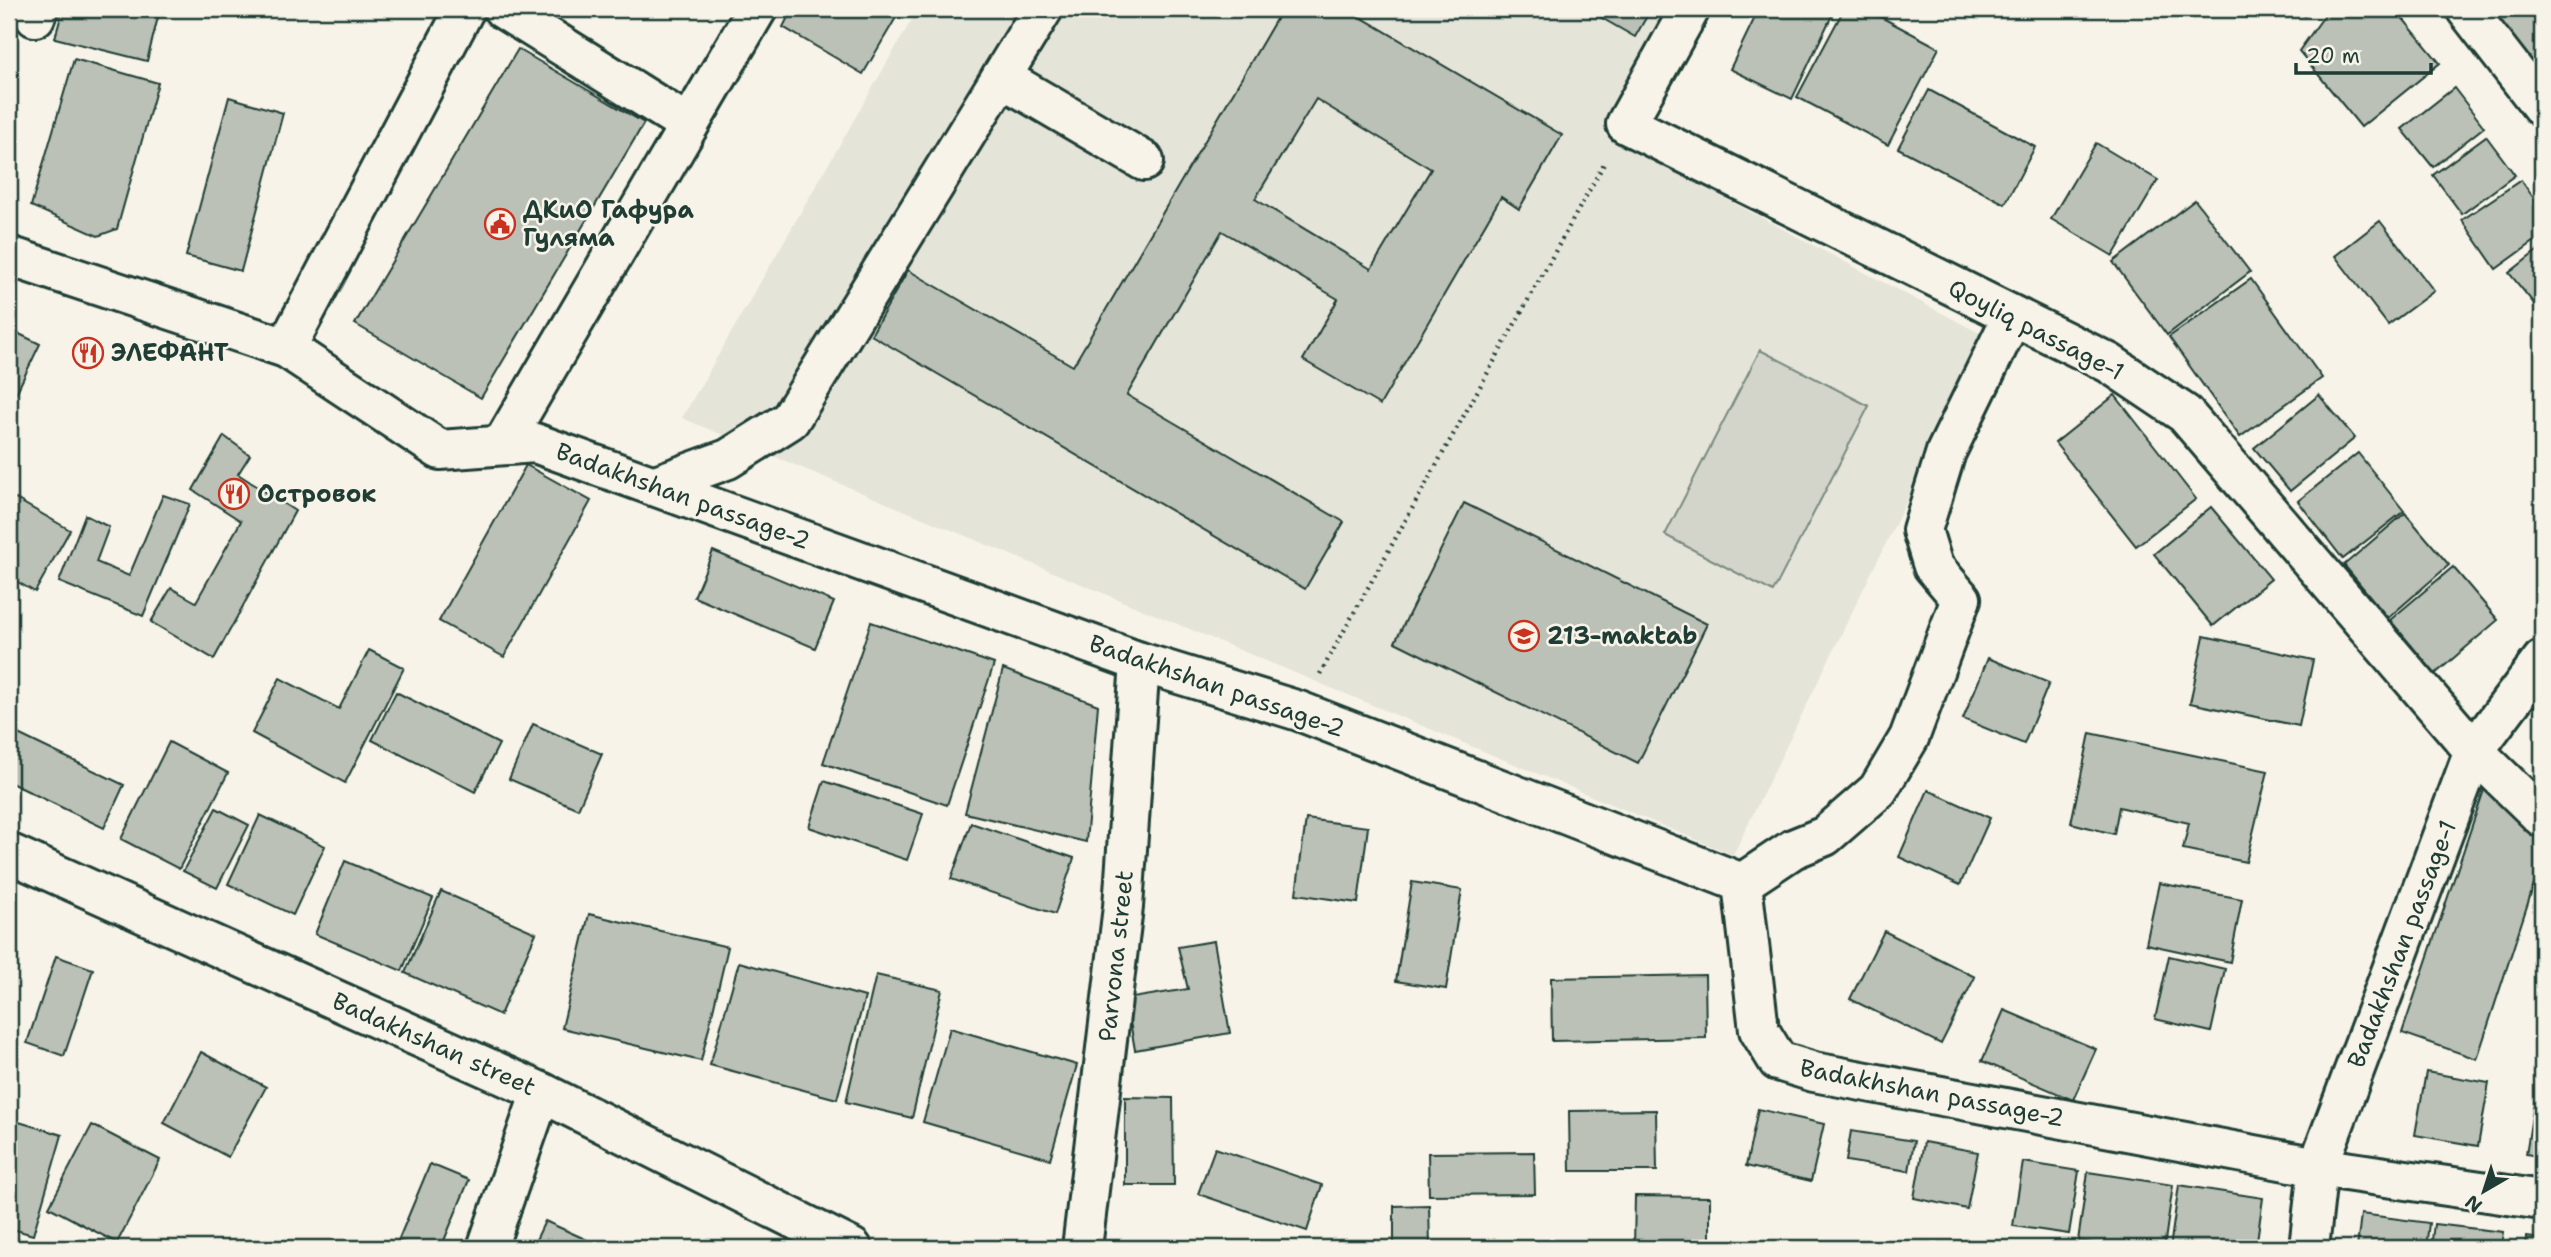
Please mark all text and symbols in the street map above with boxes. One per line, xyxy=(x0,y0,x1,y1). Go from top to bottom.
scale bar xyxy=(2296,32,2430,76)
text: 20 m xyxy=(2306,42,2360,70)
place label: ДКиО Гафура Гуляма xyxy=(523,194,694,254)
public building icon: ДКиО Гафура Гуляма xyxy=(483,207,517,241)
street label: Qoyliq passage-1 xyxy=(1943,272,2129,388)
restaurant icon: ЭЛЕФАНТ xyxy=(71,336,105,370)
place label: ЭЛЕФАНТ xyxy=(111,337,229,369)
street label: Badakhshan passage-2 xyxy=(551,435,815,557)
restaurant icon: Островок xyxy=(217,477,251,511)
place label: Островок xyxy=(257,478,376,510)
school or university icon: 213-maktab xyxy=(1507,619,1541,653)
place label: 213-maktab xyxy=(1547,620,1697,652)
street label: Badakhshan passage-2 xyxy=(1085,627,1349,745)
street label: Badakhshan passage-1 xyxy=(2340,816,2464,1072)
street label: Parvona street xyxy=(1091,869,1141,1043)
street label: Badakhshan street xyxy=(327,985,541,1103)
street label: Badakhshan passage-2 xyxy=(1797,1052,2067,1134)
north arrow xyxy=(2450,1156,2520,1226)
text: N xyxy=(2460,1189,2487,1218)

